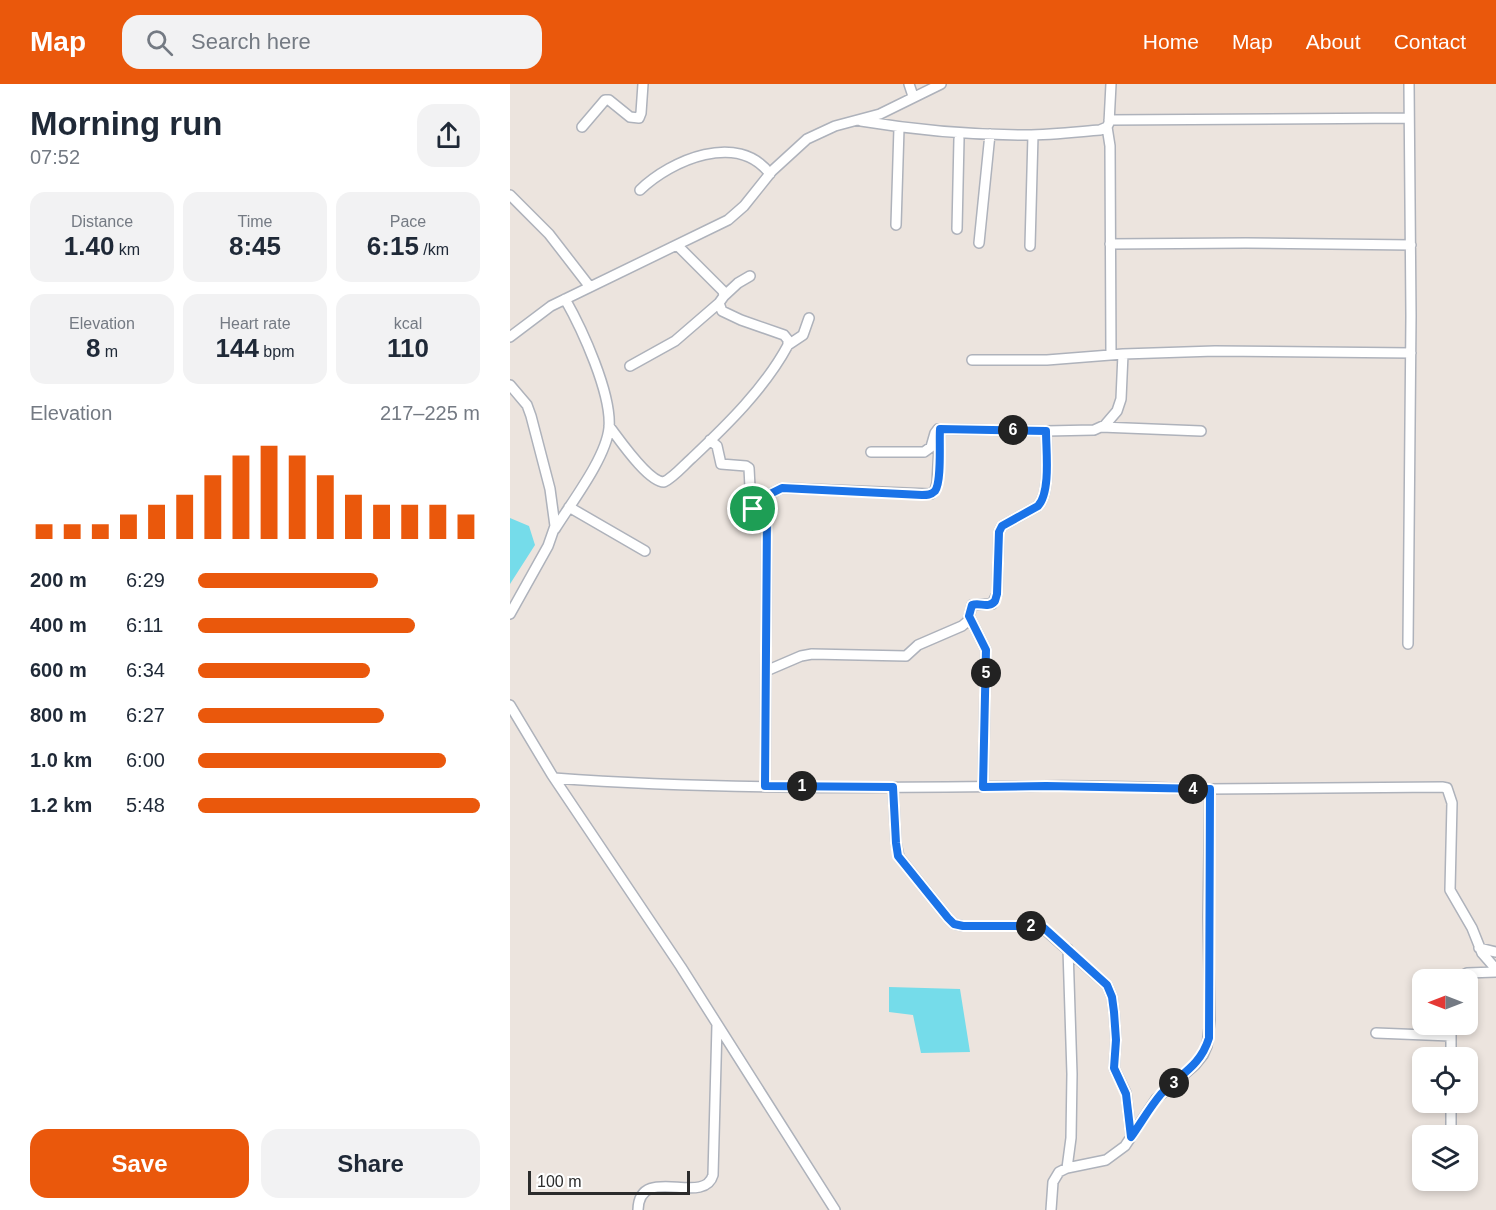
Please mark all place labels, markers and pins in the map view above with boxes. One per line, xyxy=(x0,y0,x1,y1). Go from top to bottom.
pin: 6 xyxy=(998,415,1028,445)
pin xyxy=(727,483,778,534)
pin: 5 xyxy=(971,658,1001,688)
pin: 1 xyxy=(787,771,817,801)
pin: 4 xyxy=(1178,774,1208,804)
pin: 2 xyxy=(1016,911,1046,941)
pin: 3 xyxy=(1159,1068,1189,1098)

